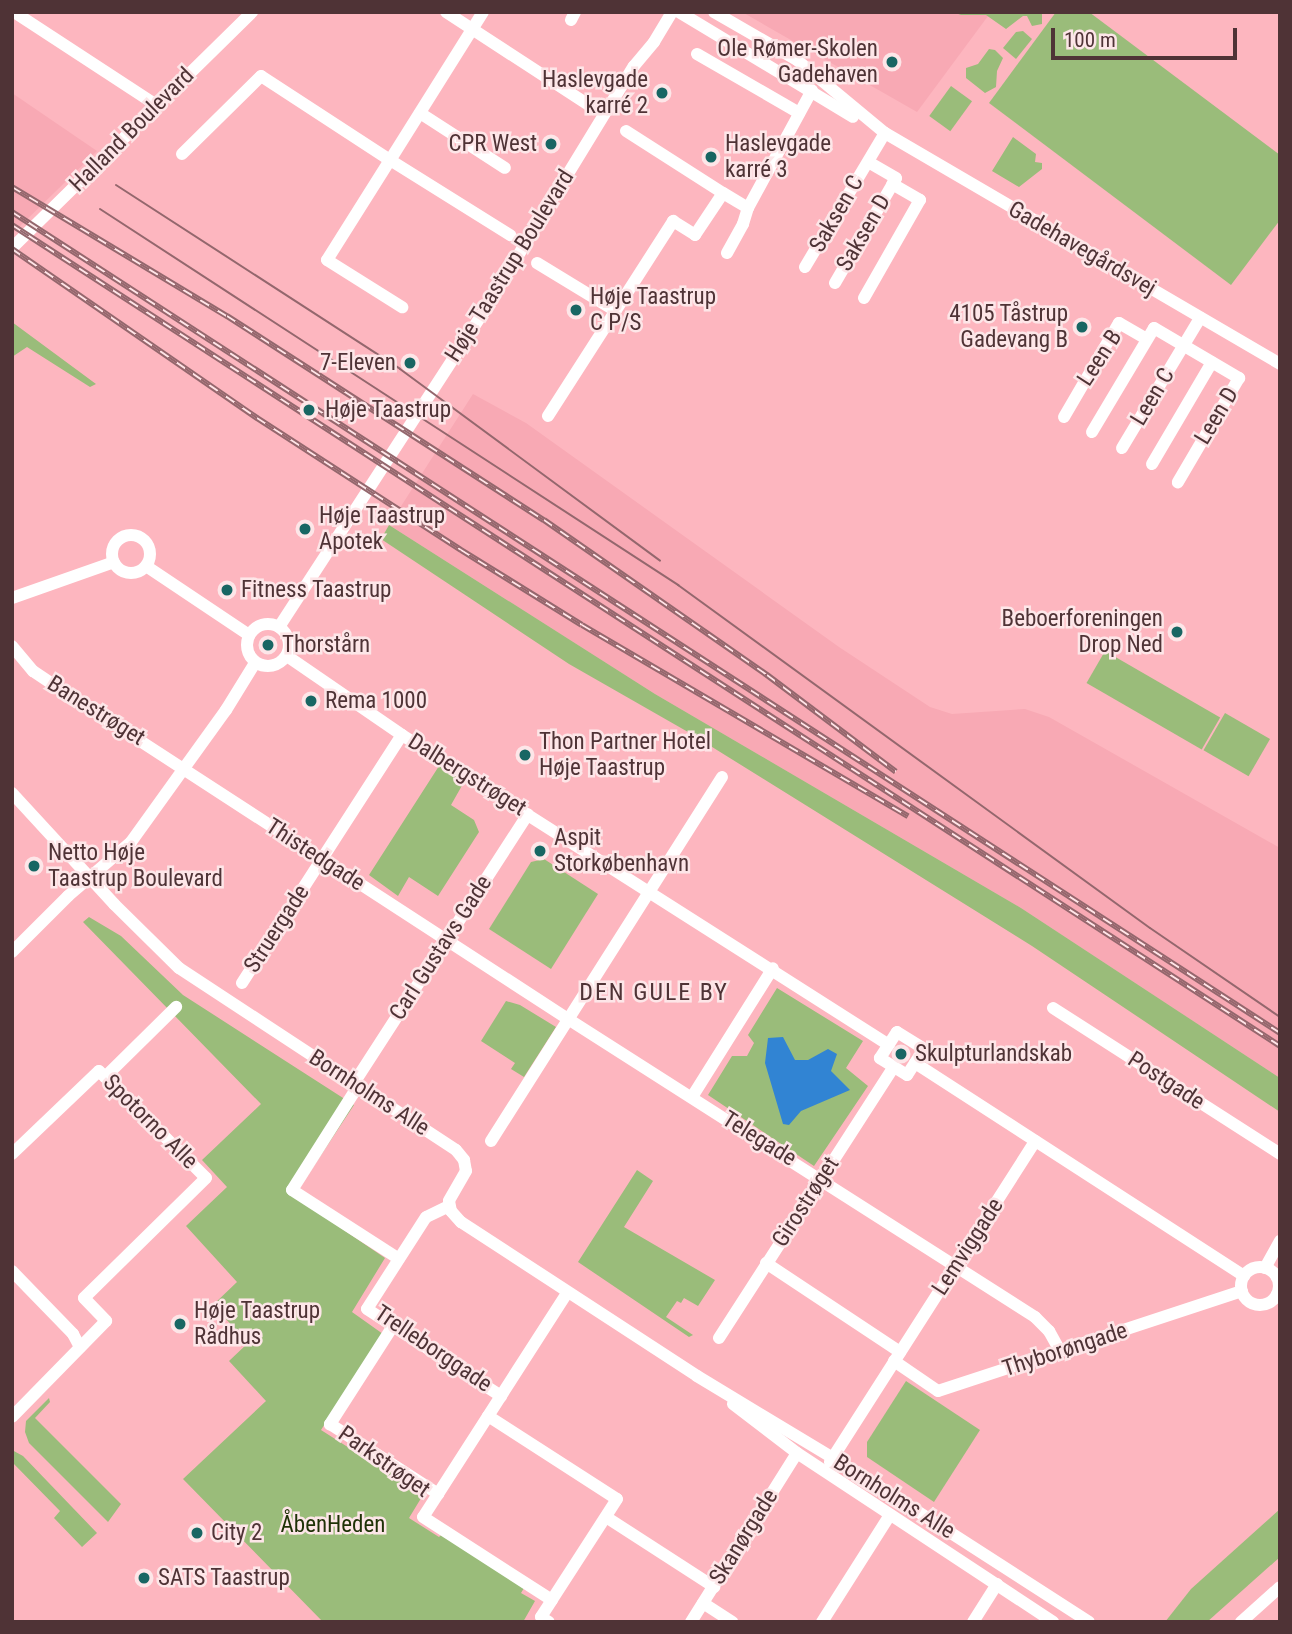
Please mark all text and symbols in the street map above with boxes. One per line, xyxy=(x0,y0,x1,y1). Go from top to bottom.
scale bar xyxy=(1054,14,1240,58)
text: 100 m xyxy=(1064,28,1116,52)
place label: Ole Rømer-Skolen Gadehaven xyxy=(717,35,878,89)
marker: Ole Rømer-Skolen Gadehaven xyxy=(884,54,900,70)
street label: Halland Boulevard xyxy=(64,62,200,198)
place label: Haslevgade karré 2 xyxy=(542,66,648,120)
marker: Haslevgade karré 2 xyxy=(654,85,670,101)
place label: CPR West xyxy=(448,130,537,158)
place label: Haslevgade karré 3 xyxy=(725,130,831,184)
marker: CPR West xyxy=(543,136,559,152)
marker: Haslevgade karré 3 xyxy=(703,149,719,165)
street label: Høje Taastrup Boulevard xyxy=(440,165,580,367)
street label: Saksen C xyxy=(804,171,870,257)
street label: Saksen D xyxy=(831,190,897,276)
street label: Gadehavegårdsvej xyxy=(1003,196,1161,302)
place label: Høje Taastrup C P/S xyxy=(590,283,716,337)
place label: 4105 Tåstrup Gadevang B xyxy=(949,300,1068,354)
marker: Høje Taastrup C P/S xyxy=(568,302,584,318)
marker: 4105 Tåstrup Gadevang B xyxy=(1074,319,1090,335)
street label: Leen B xyxy=(1072,325,1128,391)
place label: 7-Eleven xyxy=(320,349,396,377)
marker: 7-Eleven xyxy=(402,355,418,371)
street label: Leen C xyxy=(1125,363,1181,431)
street label: Leen D xyxy=(1189,382,1245,450)
place label: Høje Taastrup xyxy=(325,396,451,424)
marker: Høje Taastrup xyxy=(299,400,319,420)
place label: Høje Taastrup Apotek xyxy=(319,502,445,556)
marker: Høje Taastrup Apotek xyxy=(297,521,313,537)
place label: Fitness Taastrup xyxy=(241,576,392,604)
marker: Fitness Taastrup xyxy=(219,582,235,598)
place label: Beboerforeningen Drop Ned xyxy=(1002,605,1163,659)
marker: Beboerforeningen Drop Ned xyxy=(1169,624,1185,640)
place label: Thorstårn xyxy=(282,631,370,659)
marker: Thorstårn xyxy=(260,637,276,653)
street label: Banestrøget xyxy=(42,670,150,752)
place label: Rema 1000 xyxy=(325,687,427,715)
marker: Rema 1000 xyxy=(303,693,319,709)
street label: Dalbergstrøget xyxy=(403,728,531,822)
place label: Thon Partner Hotel Høje Taastrup xyxy=(539,728,711,782)
marker: Thon Partner Hotel Høje Taastrup xyxy=(517,747,533,763)
street label: Thistedgade xyxy=(260,813,370,897)
place label: Aspit Storkøbenhavn xyxy=(554,824,689,878)
place label: Netto Høje Taastrup Boulevard xyxy=(48,839,223,893)
marker: Aspit Storkøbenhavn xyxy=(532,843,548,859)
marker: Netto Høje Taastrup Boulevard xyxy=(26,858,42,874)
street label: Carl Gustavs Gade xyxy=(384,871,498,1025)
street label: Struergade xyxy=(238,880,316,978)
district label: DEN GULE BY xyxy=(581,979,727,1007)
place label: Skulpturlandskab xyxy=(915,1040,1072,1068)
street label: Bornholms Alle xyxy=(304,1044,434,1142)
marker: Skulpturlandskab xyxy=(893,1046,909,1062)
street label: Postgade xyxy=(1122,1046,1210,1116)
street label: Spotorno Alle xyxy=(97,1069,203,1175)
street label: Telegade xyxy=(717,1106,801,1172)
street label: Girostrøget xyxy=(767,1152,845,1252)
street label: Lemviggade xyxy=(926,1193,1010,1301)
place label: Høje Taastrup Rådhus xyxy=(194,1297,320,1351)
street label: Trelleborggade xyxy=(369,1300,497,1398)
marker: Høje Taastrup Rådhus xyxy=(172,1316,188,1332)
street label: Thyborøngade xyxy=(999,1317,1131,1383)
street label: Parkstrøget xyxy=(333,1420,435,1504)
street label: Bornholms Alle xyxy=(828,1449,960,1545)
street label: Skanørgade xyxy=(704,1484,784,1590)
park label: ÅbenHeden xyxy=(281,1511,385,1539)
place label: City 2 xyxy=(211,1519,262,1547)
marker: City 2 xyxy=(189,1525,205,1541)
place label: SATS Taastrup xyxy=(158,1564,290,1592)
marker: SATS Taastrup xyxy=(136,1570,152,1586)

